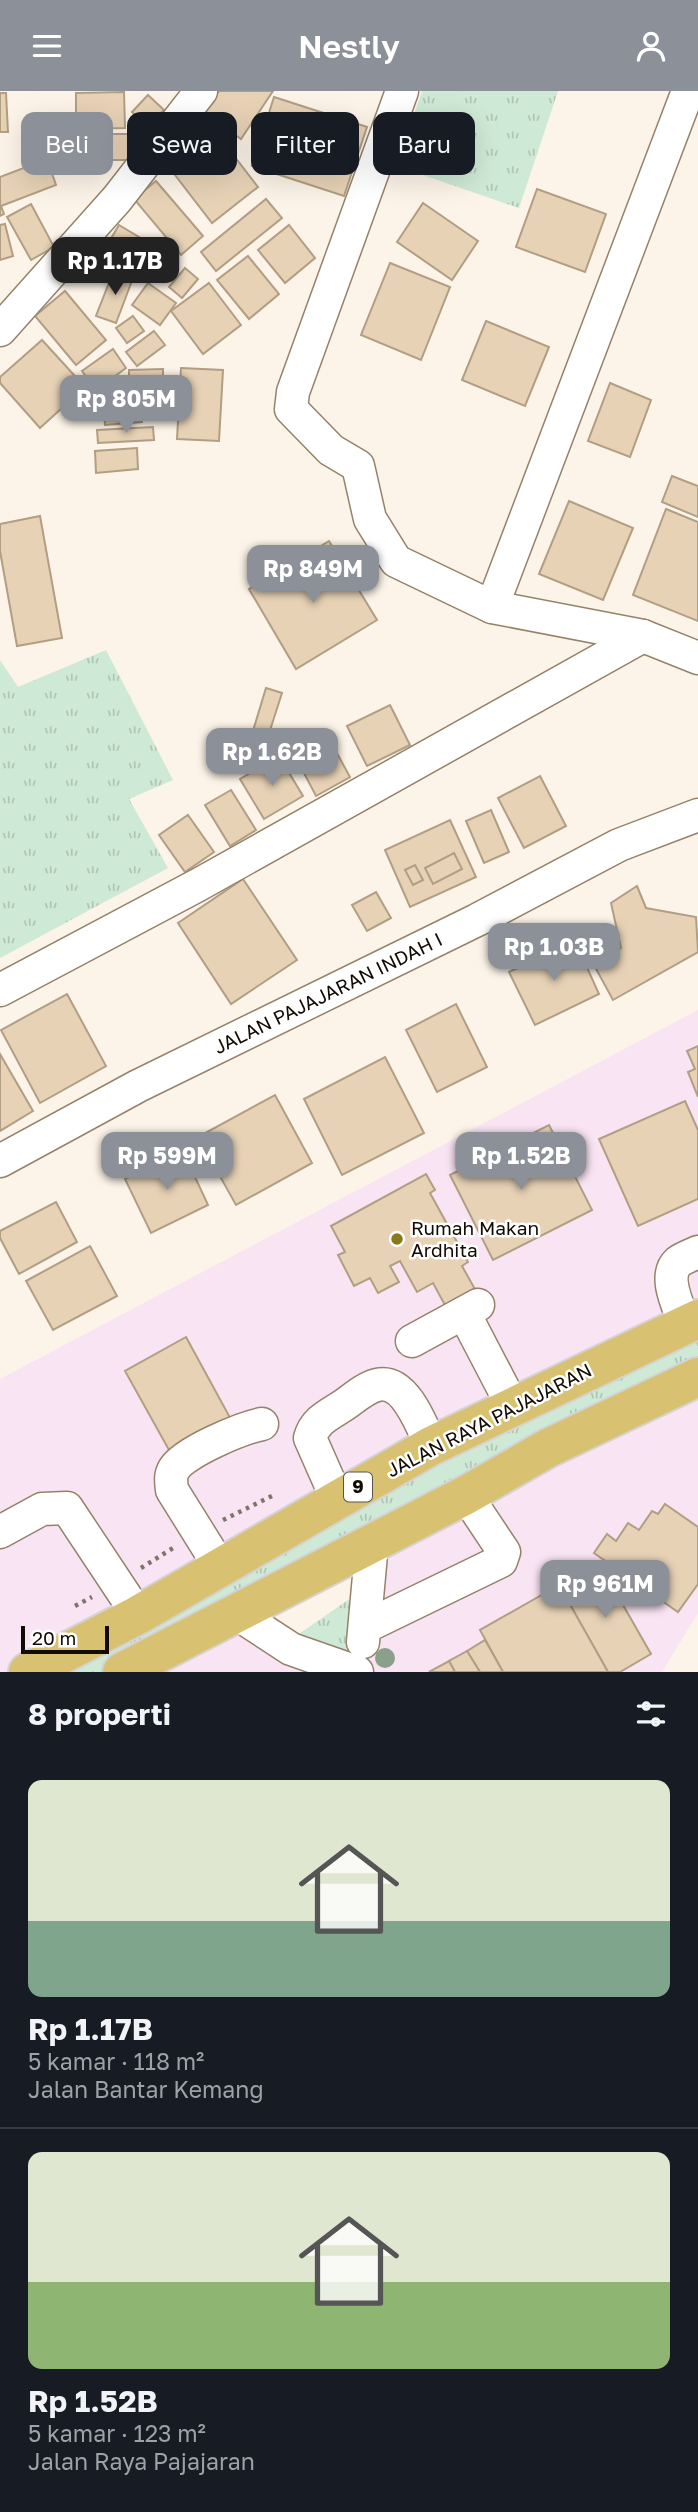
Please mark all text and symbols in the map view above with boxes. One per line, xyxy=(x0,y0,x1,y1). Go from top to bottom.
icon: menu xyxy=(28,27,66,65)
text: Nestly xyxy=(298,27,400,65)
icon: person xyxy=(632,27,670,65)
chip: Beli xyxy=(21,112,113,175)
chip: Sewa xyxy=(127,112,237,175)
chip: Filter xyxy=(251,112,359,175)
chip: Baru xyxy=(373,112,475,175)
pin: Rp 1.17B xyxy=(43,237,187,297)
text: Rp 1.17B xyxy=(67,246,163,274)
pin: Rp 805M xyxy=(61,375,191,435)
text: Rp 805M xyxy=(76,384,176,412)
pin: Rp 849M xyxy=(248,545,378,605)
text: Rp 849M xyxy=(263,554,363,582)
pin: Rp 1.62B xyxy=(200,729,344,788)
text: Rp 1.62B xyxy=(222,737,322,765)
pin: Rp 1.03B xyxy=(482,923,626,983)
street label: JALAN PAJAJARAN INDAH I xyxy=(210,927,446,1058)
text: Rp 1.03B xyxy=(504,932,604,960)
pin: Rp 599M xyxy=(102,1133,232,1192)
pin: Rp 1.52B xyxy=(449,1133,593,1192)
text: Rp 599M xyxy=(117,1141,217,1169)
text: Rp 1.52B xyxy=(471,1141,571,1169)
place label: Rumah Makan Ardhita xyxy=(411,1216,539,1261)
marker: Rumah Makan Ardhita xyxy=(389,1231,405,1247)
street label: JALAN RAYA PAJAJARAN xyxy=(382,1358,595,1481)
road number: 9 xyxy=(344,1472,372,1501)
pin: Rp 961M xyxy=(540,1561,670,1620)
text: Rp 961M xyxy=(556,1569,654,1597)
scale bar xyxy=(21,1623,108,1655)
text: 20 m xyxy=(32,1626,76,1649)
icon: filters xyxy=(632,1695,670,1733)
text: 8 properti xyxy=(28,1696,171,1732)
icon: home xyxy=(286,1826,412,1952)
text: Rp 1.17B xyxy=(28,2011,153,2047)
text: 5 kamar · 118 m² xyxy=(28,2047,204,2075)
text: Jalan Bantar Kemang xyxy=(28,2075,264,2103)
icon: home xyxy=(286,2198,412,2324)
text: Rp 1.52B xyxy=(28,2383,158,2419)
text: 5 kamar · 123 m² xyxy=(28,2419,206,2447)
text: Jalan Raya Pajajaran xyxy=(28,2447,255,2475)

